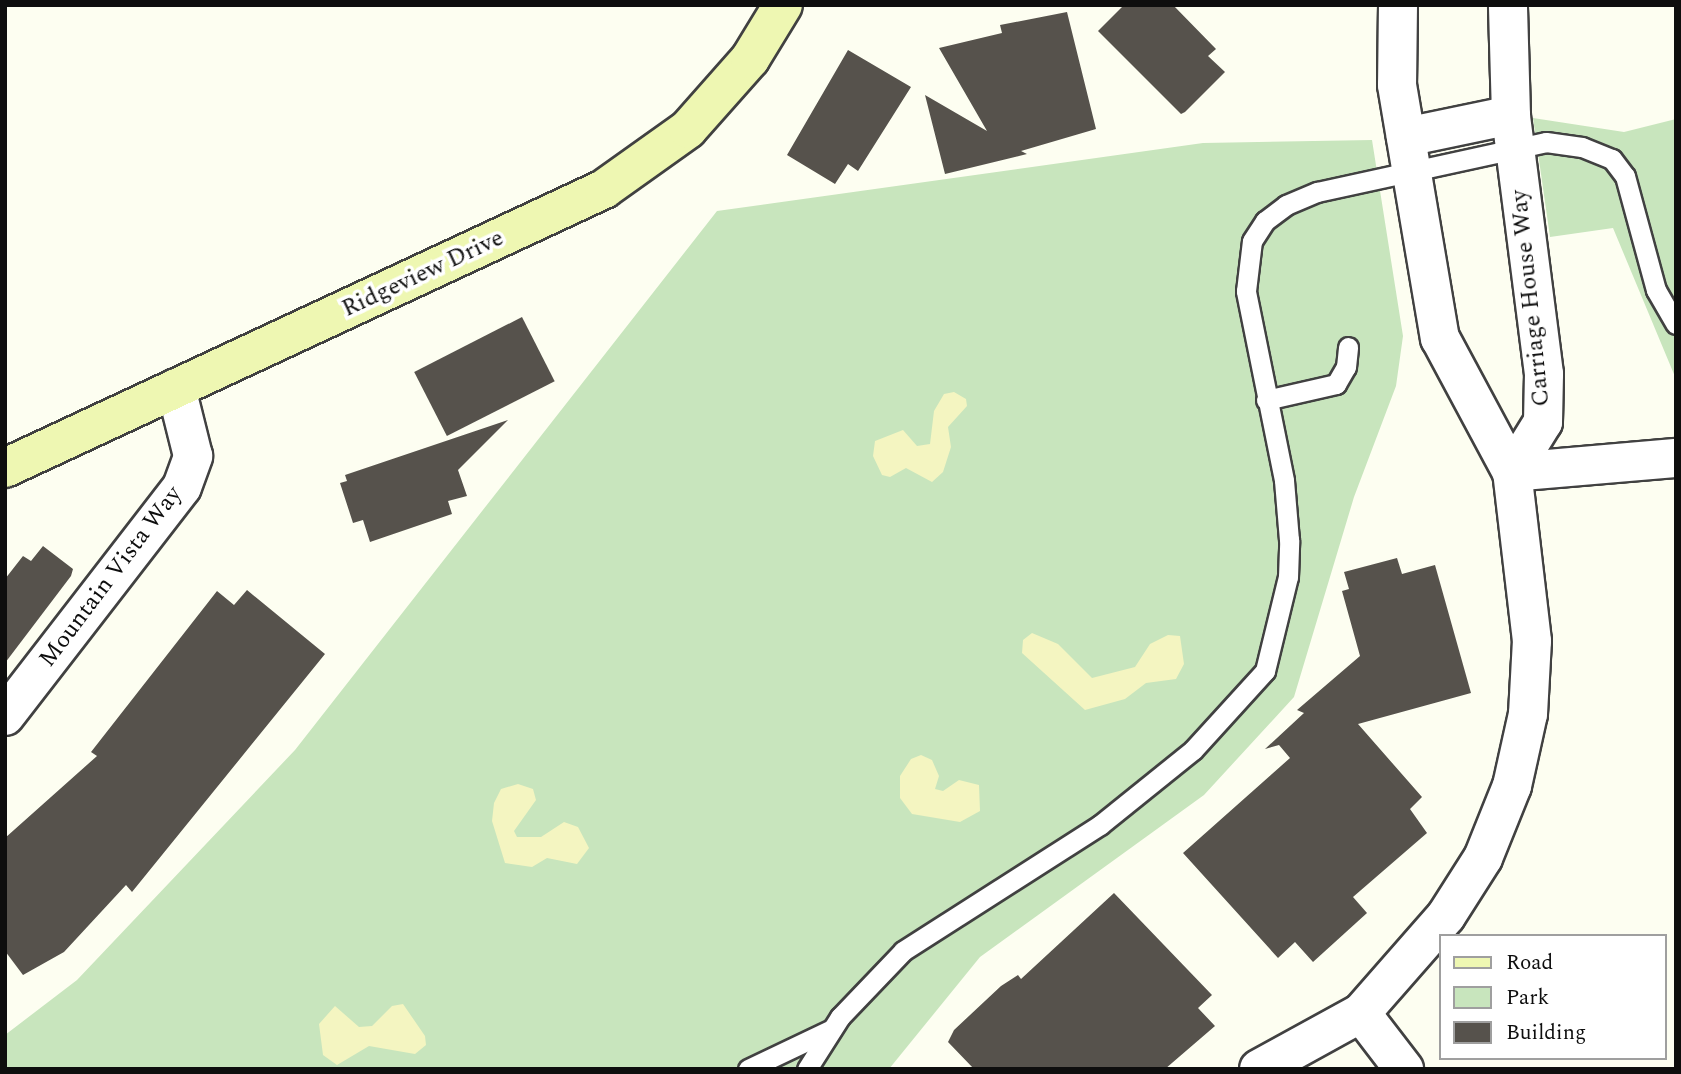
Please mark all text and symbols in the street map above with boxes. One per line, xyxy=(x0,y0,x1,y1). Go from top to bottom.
street label: Carriage House Way xyxy=(1505,188,1557,408)
street label: Ridgeview Drive xyxy=(338,224,508,324)
street label: Mountain Vista Way xyxy=(34,481,188,673)
legend xyxy=(1440,934,1667,1060)
text: Road xyxy=(1506,947,1553,979)
text: Park xyxy=(1506,982,1549,1014)
text: Building xyxy=(1506,1017,1586,1049)

